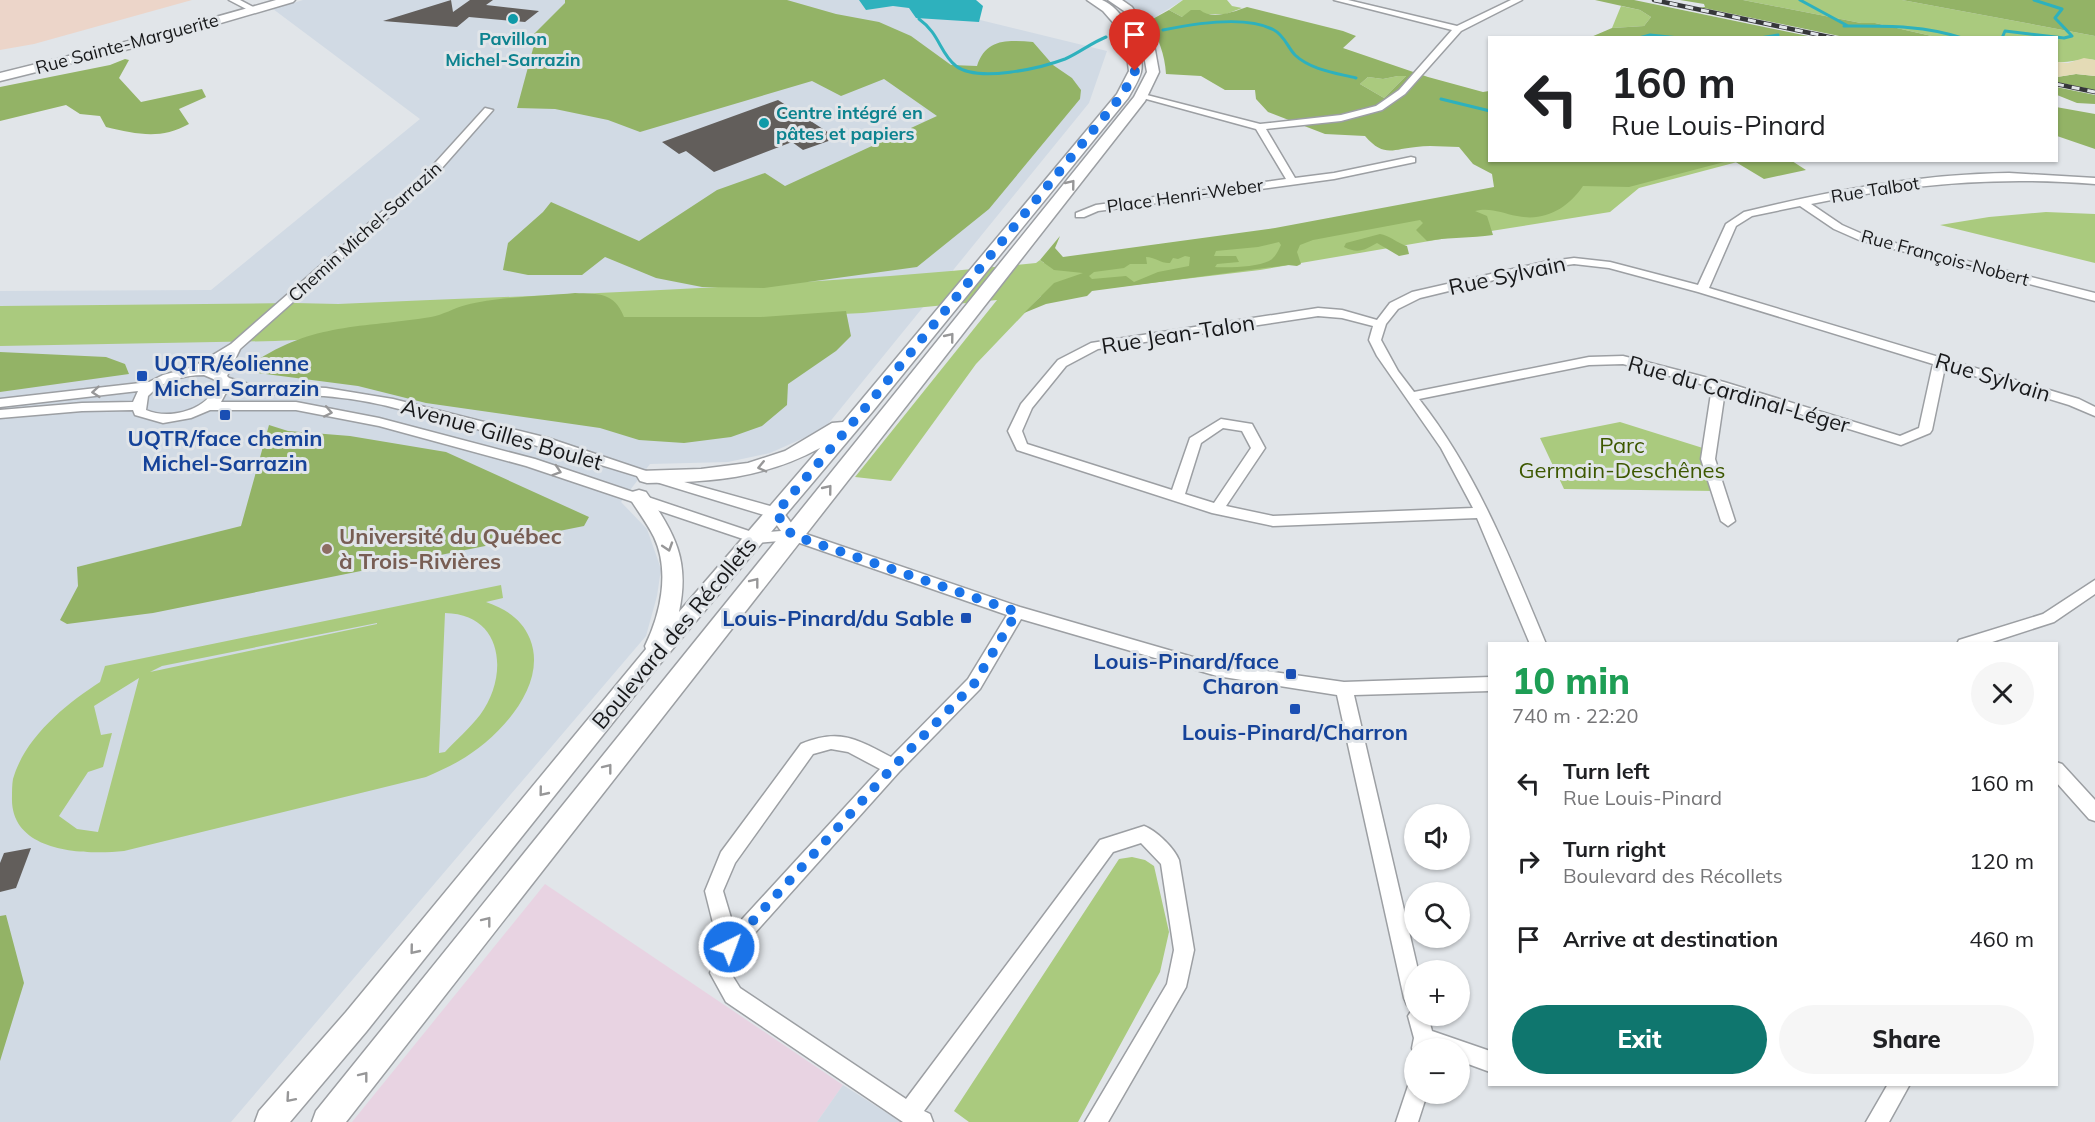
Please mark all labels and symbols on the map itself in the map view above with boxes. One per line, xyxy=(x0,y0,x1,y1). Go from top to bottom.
street label: Rue Sainte-Marguerite xyxy=(33,8,221,79)
pin xyxy=(1109,9,1160,71)
marker: Pavillon Michel-Sarrazin xyxy=(506,12,520,26)
place label: Pavillon Michel-Sarrazin xyxy=(445,27,581,71)
place label: Centre intégré en pâtes et papiers xyxy=(776,101,923,145)
marker: Centre intégré en pâtes et papiers xyxy=(757,116,771,130)
street label: Chemin Michel-Sarrazin xyxy=(283,157,446,307)
street label: Rue Talbot xyxy=(1829,171,1921,208)
street label: Place Henri-Weber xyxy=(1105,173,1265,218)
one-way arrow xyxy=(1064,180,1075,191)
street label: Rue François-Nobert xyxy=(1859,224,2031,291)
street label: Rue Sylvain xyxy=(1446,249,1568,301)
street label: Rue Jean-Talon xyxy=(1099,308,1257,360)
one-way arrow xyxy=(942,333,953,344)
street label: Rue Sylvain xyxy=(1932,346,2054,408)
place label: UQTR/éolienne Michel-Sarrazin xyxy=(154,349,319,402)
street label: Rue du Cardinal-Léger xyxy=(1625,349,1853,439)
marker: UQTR/éolienne Michel-Sarrazin xyxy=(135,369,149,383)
one-way arrow xyxy=(92,385,101,398)
street label: Avenue Gilles Boulet xyxy=(398,392,606,476)
one-way arrow xyxy=(323,405,333,418)
marker: UQTR/face chemin Michel-Sarrazin xyxy=(218,408,232,422)
place label: UQTR/face chemin Michel-Sarrazin xyxy=(128,424,322,477)
park label: Parc Germain-Deschênes xyxy=(1519,431,1725,484)
one-way arrow xyxy=(757,460,767,473)
one-way arrow xyxy=(551,463,562,476)
one-way arrow xyxy=(821,485,832,496)
place label: Université du Québec à Trois-Rivières xyxy=(339,522,562,575)
street label: Boulevard des Récollets xyxy=(586,531,762,735)
one-way arrow xyxy=(661,541,673,552)
marker: Université du Québec à Trois-Rivières xyxy=(320,542,334,556)
one-way arrow xyxy=(747,578,758,589)
place label: Louis-Pinard/du Sable xyxy=(722,604,954,632)
marker: Louis-Pinard/du Sable xyxy=(959,611,973,625)
place label: Louis-Pinard/face Charon xyxy=(1093,647,1279,700)
marker: Louis-Pinard/face Charon xyxy=(1284,667,1298,681)
marker: Louis-Pinard/Charron xyxy=(1288,702,1302,716)
place label: Louis-Pinard/Charron xyxy=(1182,718,1408,746)
one-way arrow xyxy=(600,764,611,775)
one-way arrow xyxy=(539,785,550,796)
position arrow xyxy=(697,915,761,979)
one-way arrow xyxy=(479,917,490,928)
one-way arrow xyxy=(411,943,422,954)
one-way arrow xyxy=(356,1072,367,1083)
one-way arrow xyxy=(287,1091,298,1102)

